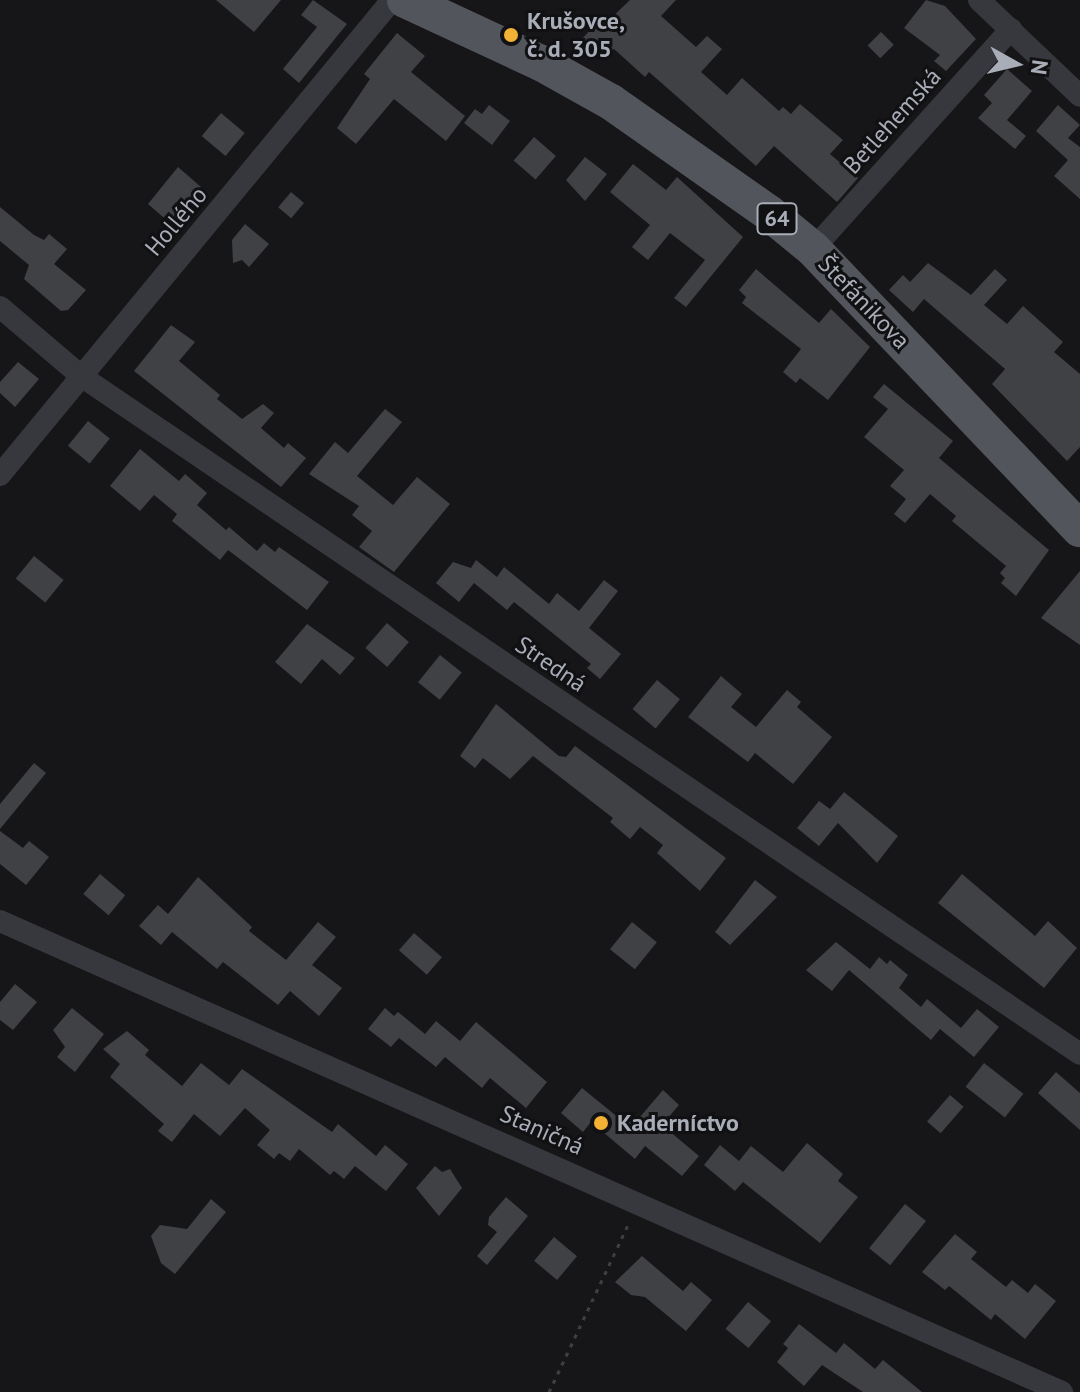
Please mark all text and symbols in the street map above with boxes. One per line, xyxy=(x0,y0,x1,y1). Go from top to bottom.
place label: Krušovce, č. d. 305 xyxy=(527,7,625,63)
north arrow xyxy=(976,24,1056,104)
marker: Krušovce, č. d. 305 xyxy=(502,26,520,44)
text: N xyxy=(1025,58,1055,76)
street label: Betlehemská xyxy=(837,62,947,180)
street label: Hollého xyxy=(139,181,213,261)
road number: 64 xyxy=(755,201,799,237)
street label: Štefánikova xyxy=(812,249,916,355)
street label: Stredná xyxy=(510,630,592,698)
street label: Staničná xyxy=(496,1099,588,1161)
place label: Kaderníctvo xyxy=(617,1109,739,1137)
marker: Kaderníctvo xyxy=(592,1114,610,1132)

